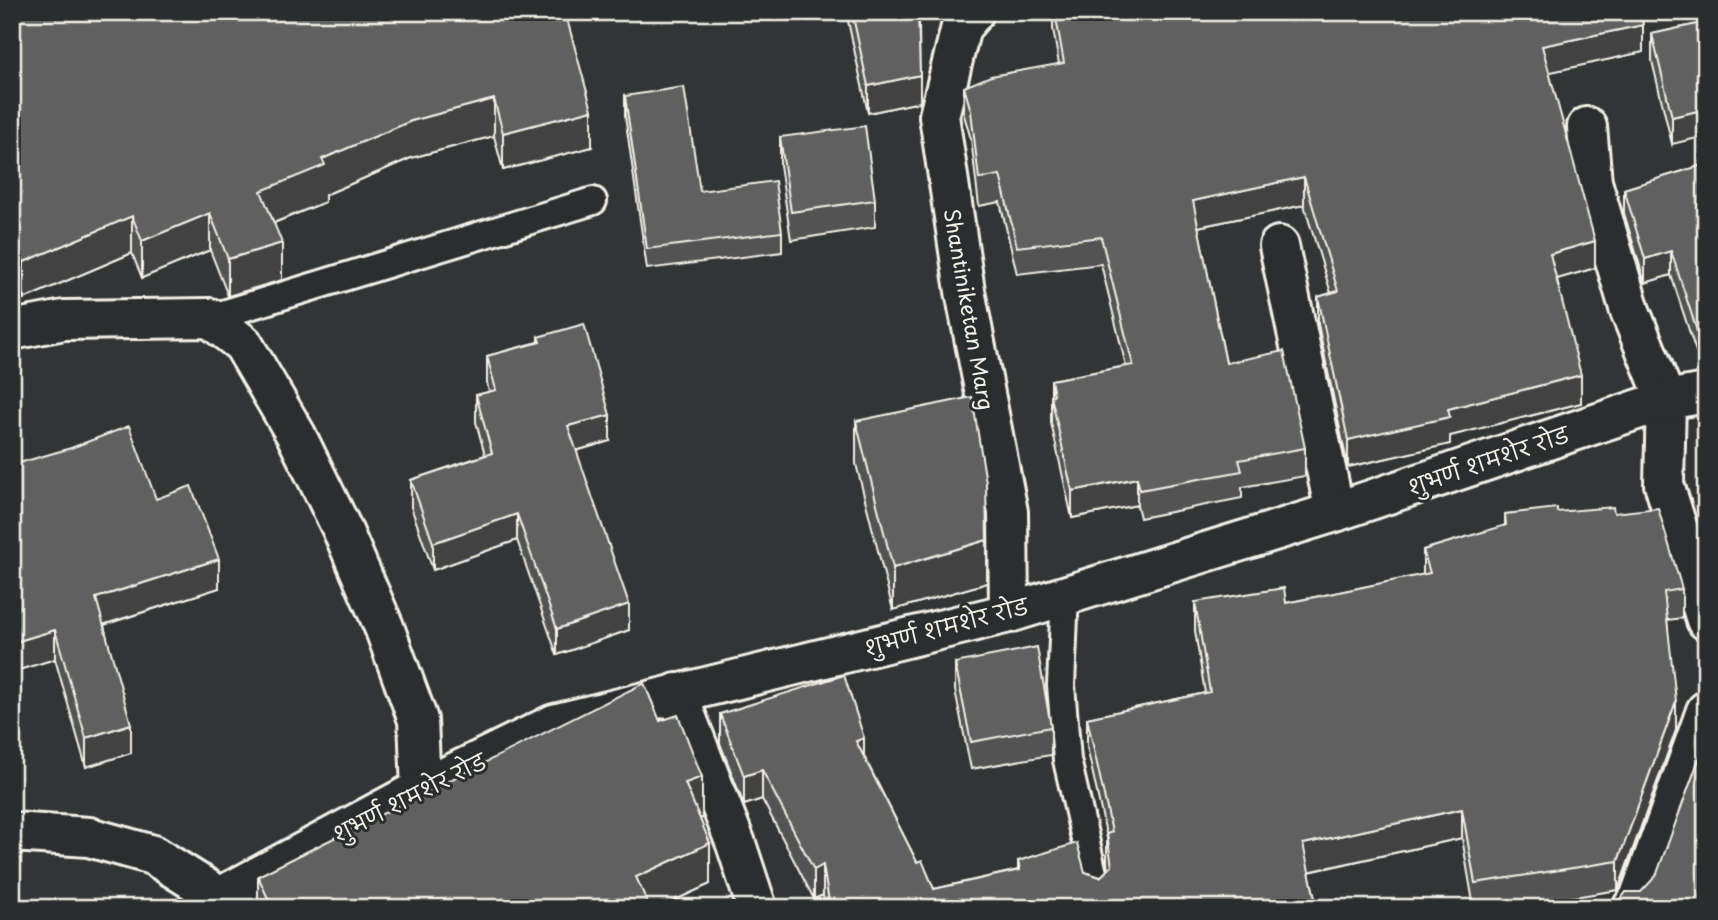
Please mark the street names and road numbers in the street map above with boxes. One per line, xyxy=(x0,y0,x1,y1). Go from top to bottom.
street label: Shantiniketan Marg xyxy=(937,206,1003,412)
street label: शुभर्ण शमशेर रोड xyxy=(1403,417,1575,504)
street label: शुभर्ण शमशेर रोड xyxy=(860,588,1033,664)
street label: शुभर्ण शमशेर रोड xyxy=(327,744,493,850)

